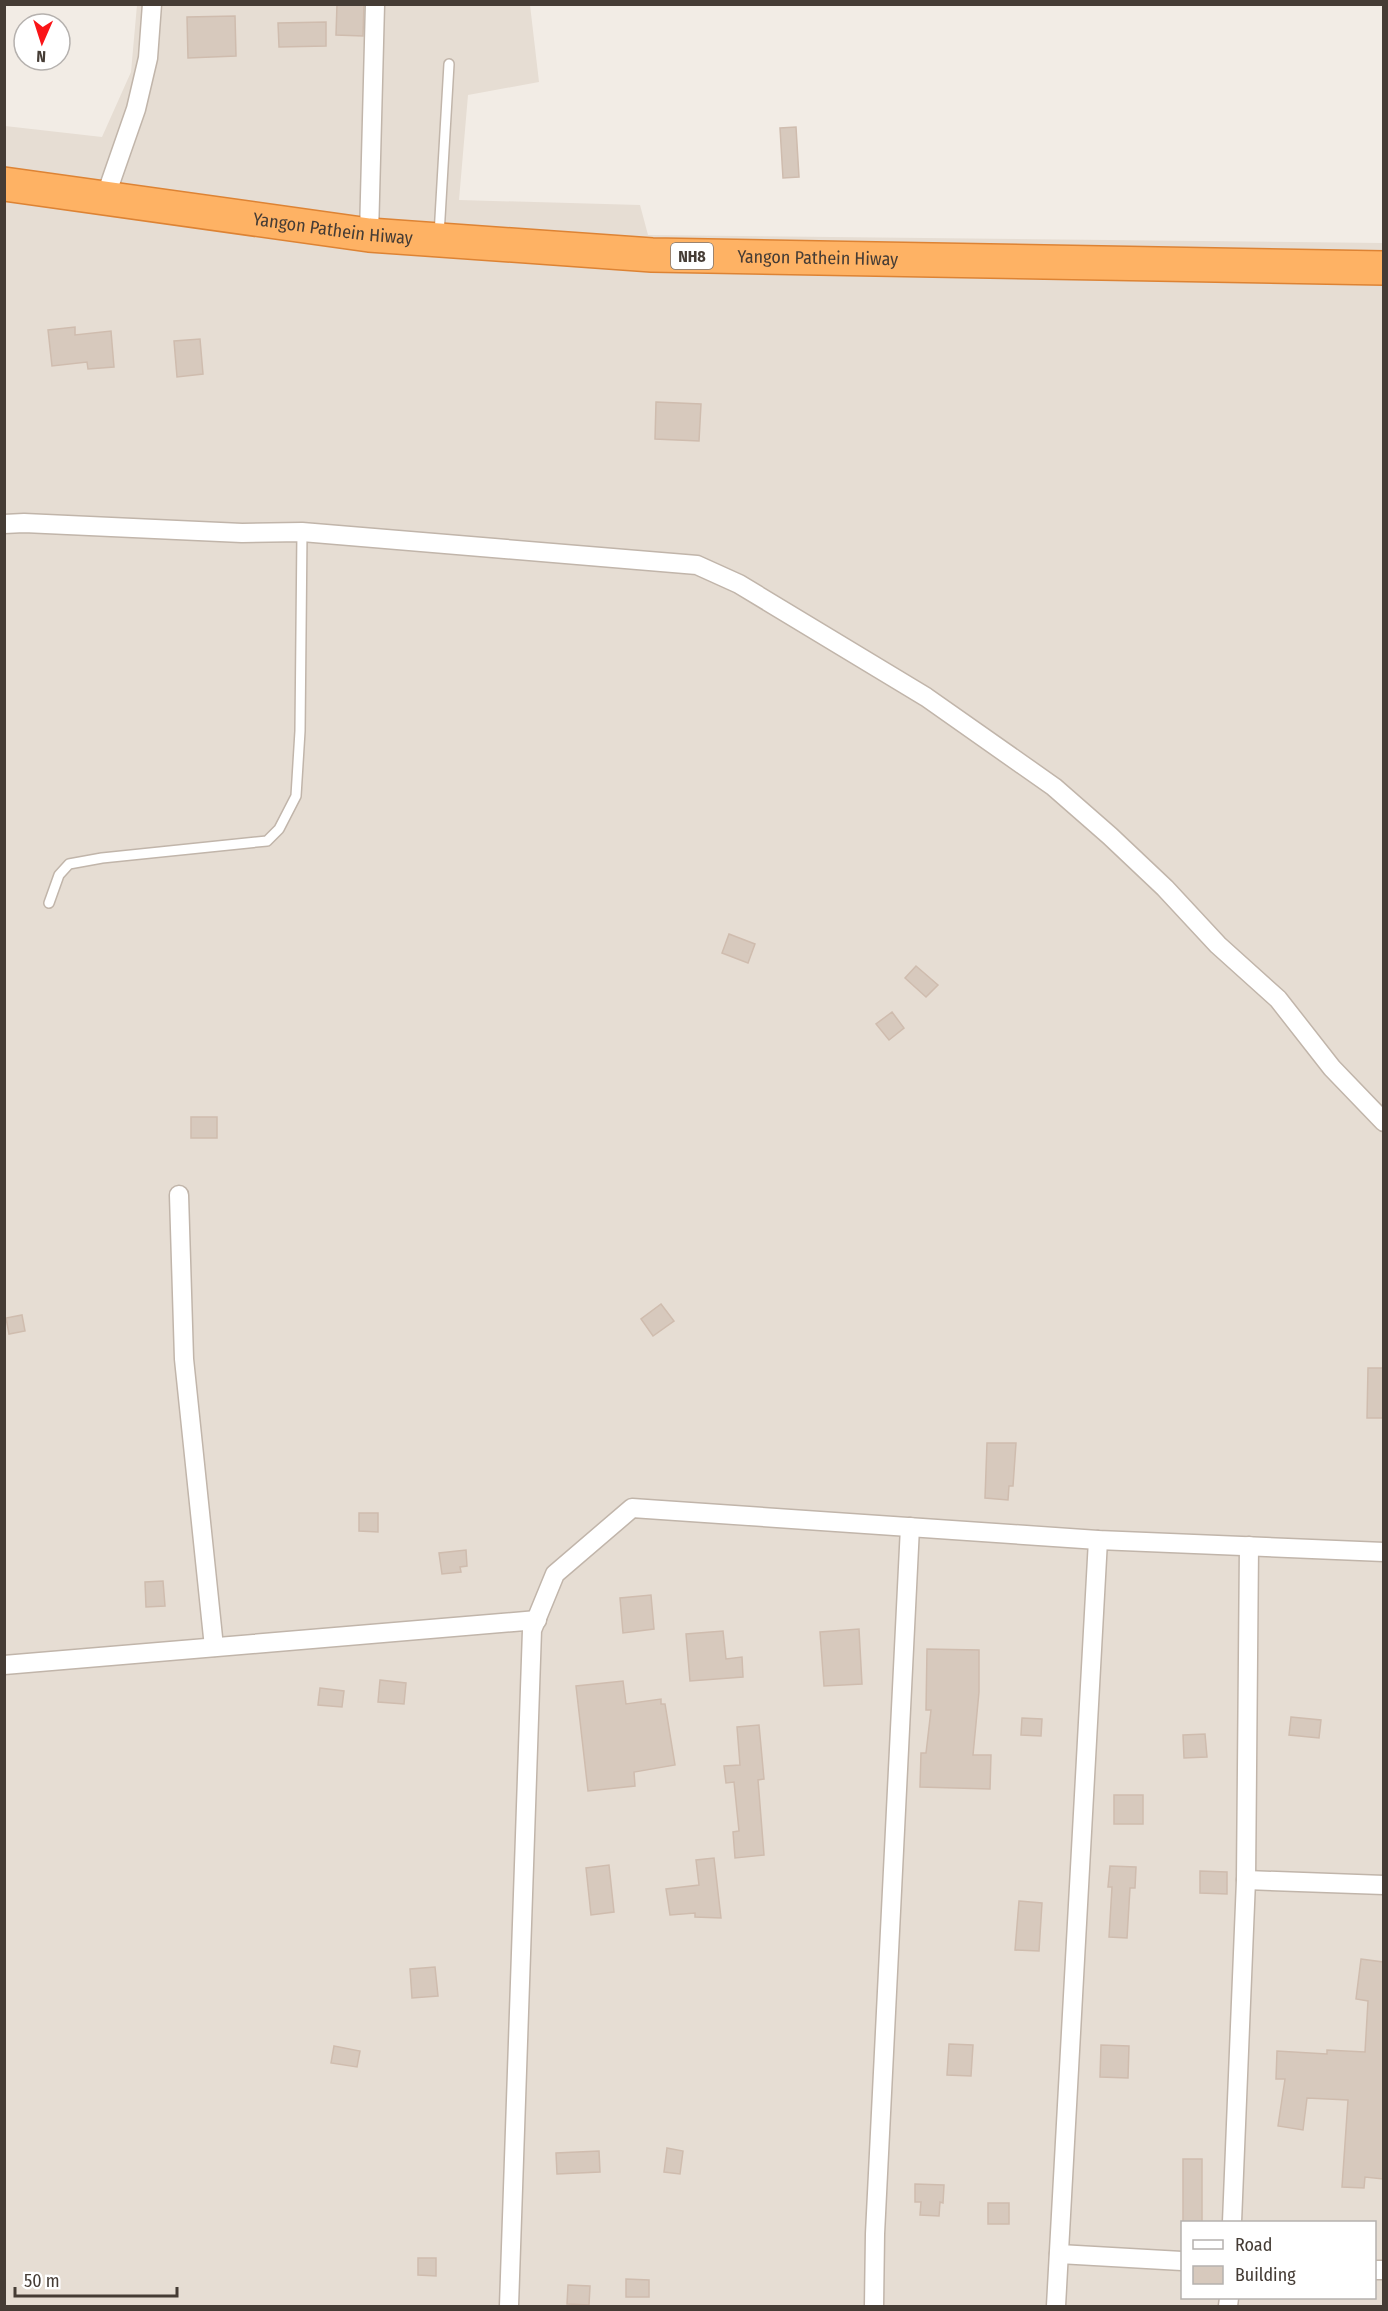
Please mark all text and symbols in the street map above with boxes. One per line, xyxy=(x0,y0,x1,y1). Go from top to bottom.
north arrow xyxy=(12,12,72,72)
text: N xyxy=(36,47,47,66)
street label: Yangon Pathein Hiway xyxy=(252,208,414,249)
road number: NH8 xyxy=(671,243,713,269)
street label: Yangon Pathein Hiway xyxy=(737,246,898,270)
legend xyxy=(1181,2221,1376,2299)
text: Road xyxy=(1235,2234,1272,2256)
scale bar xyxy=(15,2260,177,2298)
text: Building xyxy=(1235,2264,1296,2286)
text: 50 m xyxy=(24,2270,60,2292)

